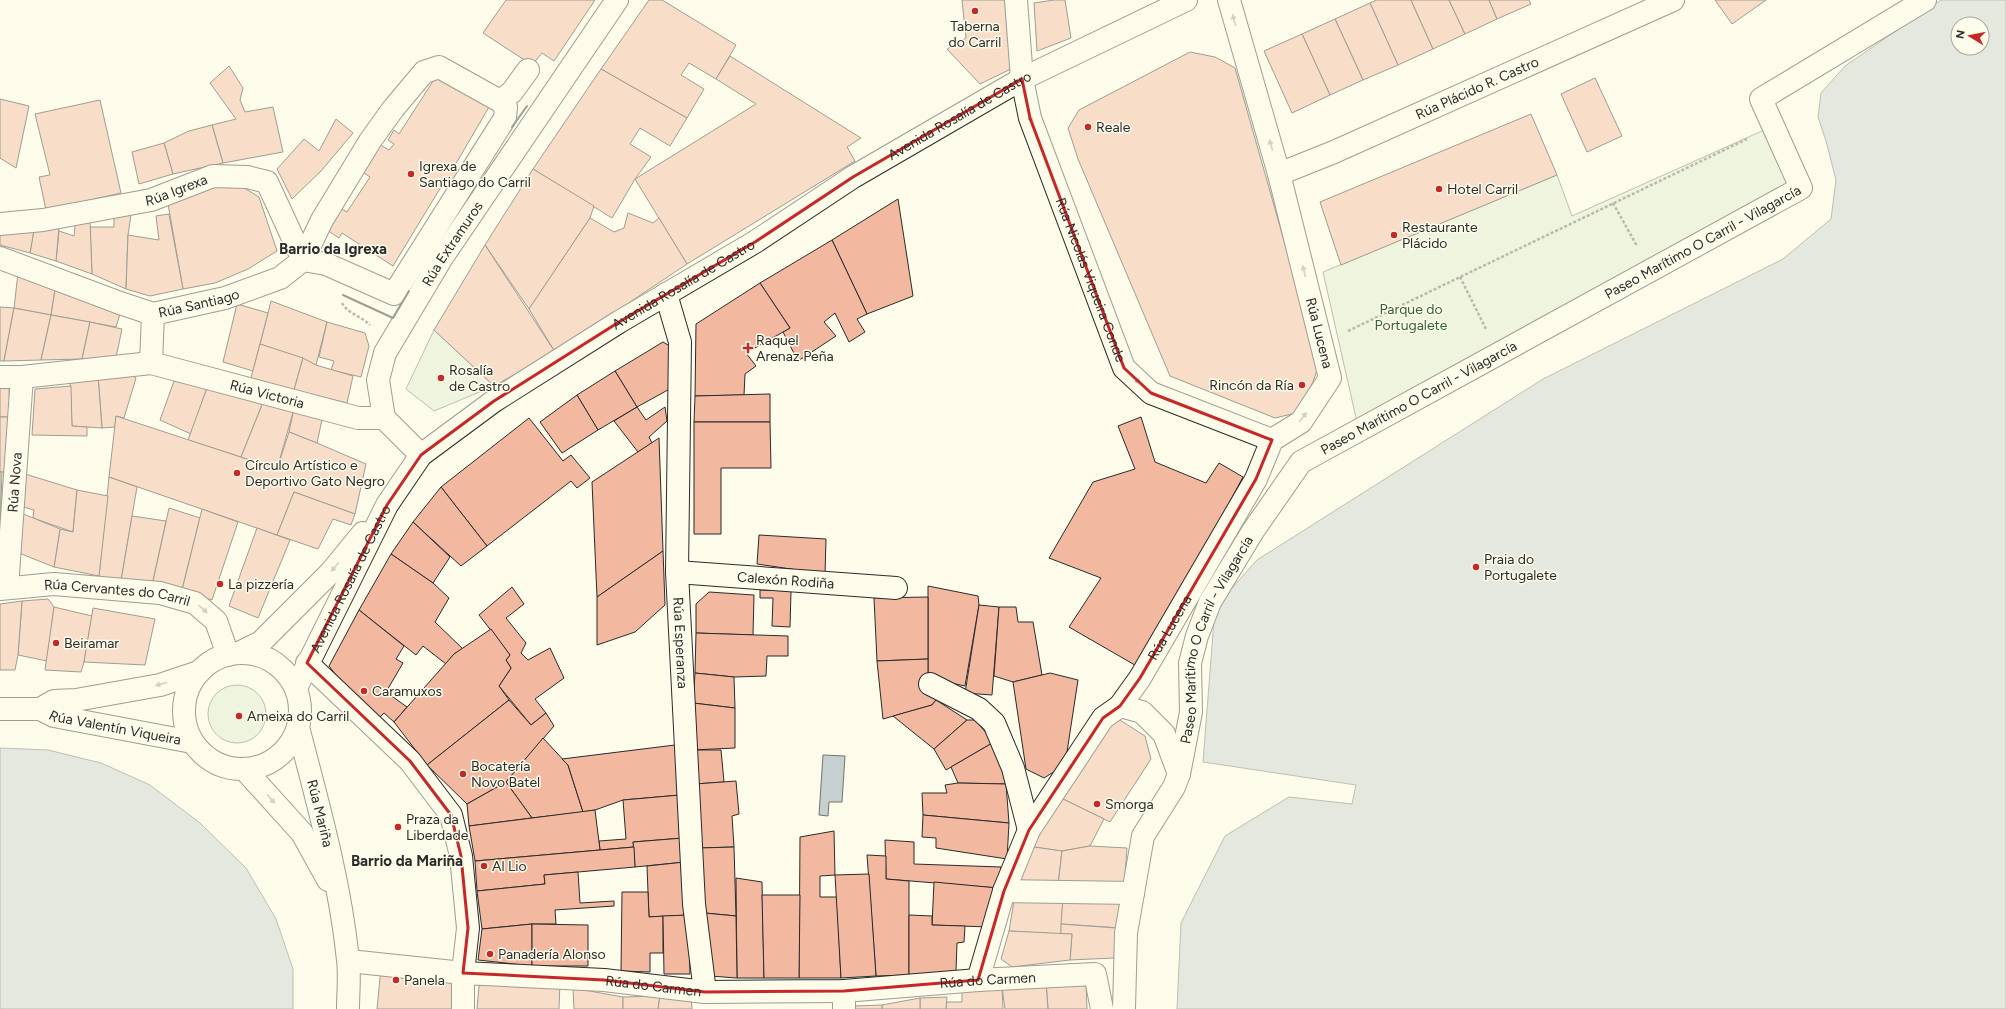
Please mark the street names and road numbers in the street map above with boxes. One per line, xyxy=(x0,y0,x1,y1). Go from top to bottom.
street label: Rúa Plácido R. Castro xyxy=(1413,53,1541,123)
street label: Avenida Rosalía de Castro xyxy=(885,67,1034,163)
street label: Rúa Igrexa xyxy=(144,171,210,209)
street label: Paseo Marítimo O Carril - Vilagarcía xyxy=(1602,181,1804,303)
street label: Rúa Nicolás Viqueira Conde xyxy=(1052,195,1130,365)
street label: Rúa Extramuros xyxy=(418,198,486,289)
street label: Avenida Rosalía de Castro xyxy=(609,236,758,333)
street label: Rúa Santiago xyxy=(157,285,242,321)
street label: Rúa Lucena xyxy=(1302,296,1336,370)
street label: Paseo Marítimo O Carril - Vilagarcía xyxy=(1317,337,1520,458)
street label: Rúa Victoria xyxy=(228,376,306,412)
street label: Rúa Nova xyxy=(4,452,25,513)
street label: Avenida Rosalía de Castro xyxy=(306,502,394,655)
street label: Paseo Marítimo O Carril - Vilagarcía xyxy=(1177,533,1257,745)
street label: Calexón Rodiña xyxy=(737,568,835,592)
street label: Rúa Cervantes do Carril xyxy=(43,575,192,610)
street label: Rúa Lucena xyxy=(1144,592,1195,663)
street label: Rúa Esperanza xyxy=(670,597,691,689)
street label: Rúa Valentín Viqueira xyxy=(46,706,182,748)
street label: Rúa Mariña xyxy=(304,778,337,849)
street label: Rúa do Carmen xyxy=(939,969,1036,992)
street label: Rúa do Carmen xyxy=(605,972,703,1000)

